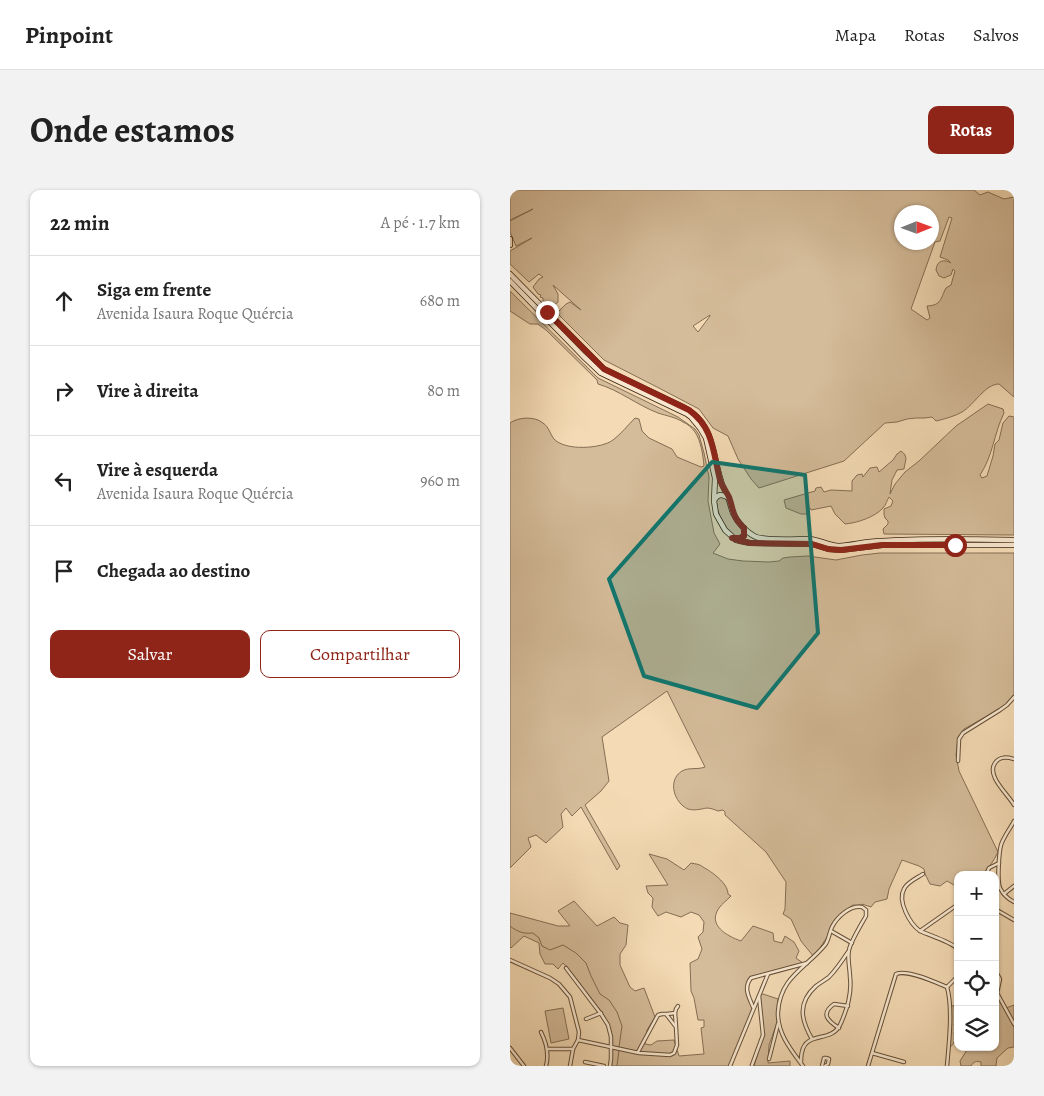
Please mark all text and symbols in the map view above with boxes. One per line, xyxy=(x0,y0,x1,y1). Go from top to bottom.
text: Pinpoint xyxy=(25,19,113,51)
text: Mapa xyxy=(835,23,876,47)
text: Rotas xyxy=(904,23,945,47)
text: Salvos xyxy=(973,23,1019,47)
text: Onde estamos xyxy=(30,106,235,154)
button: Rotas xyxy=(928,106,1014,154)
north arrow xyxy=(894,205,939,250)
text: 22 min xyxy=(50,209,109,237)
text: A pé · 1.7 km xyxy=(381,212,460,234)
text: Siga em frente xyxy=(97,277,211,303)
icon: ahead xyxy=(50,287,78,315)
text: 680 m xyxy=(420,290,460,312)
route end xyxy=(536,301,559,324)
text: Avenida Isaura Roque Quércia xyxy=(97,303,293,325)
icon: right xyxy=(50,377,78,405)
text: Vire à direita xyxy=(97,378,199,404)
text: 80 m xyxy=(427,380,460,402)
text: Vire à esquerda xyxy=(97,457,218,483)
icon: left xyxy=(50,467,78,495)
text: 960 m xyxy=(420,470,460,492)
text: Avenida Isaura Roque Quércia xyxy=(97,483,293,505)
route start xyxy=(944,534,967,557)
icon: arrive xyxy=(50,557,78,585)
text: Chegada ao destino xyxy=(97,558,250,584)
button: Salvar xyxy=(50,630,250,678)
button: Compartilhar xyxy=(260,630,460,678)
map controls xyxy=(954,871,999,1051)
button: + xyxy=(954,871,999,916)
button: − xyxy=(954,916,999,961)
button: locate xyxy=(954,961,999,1006)
button: layers xyxy=(954,1006,999,1051)

